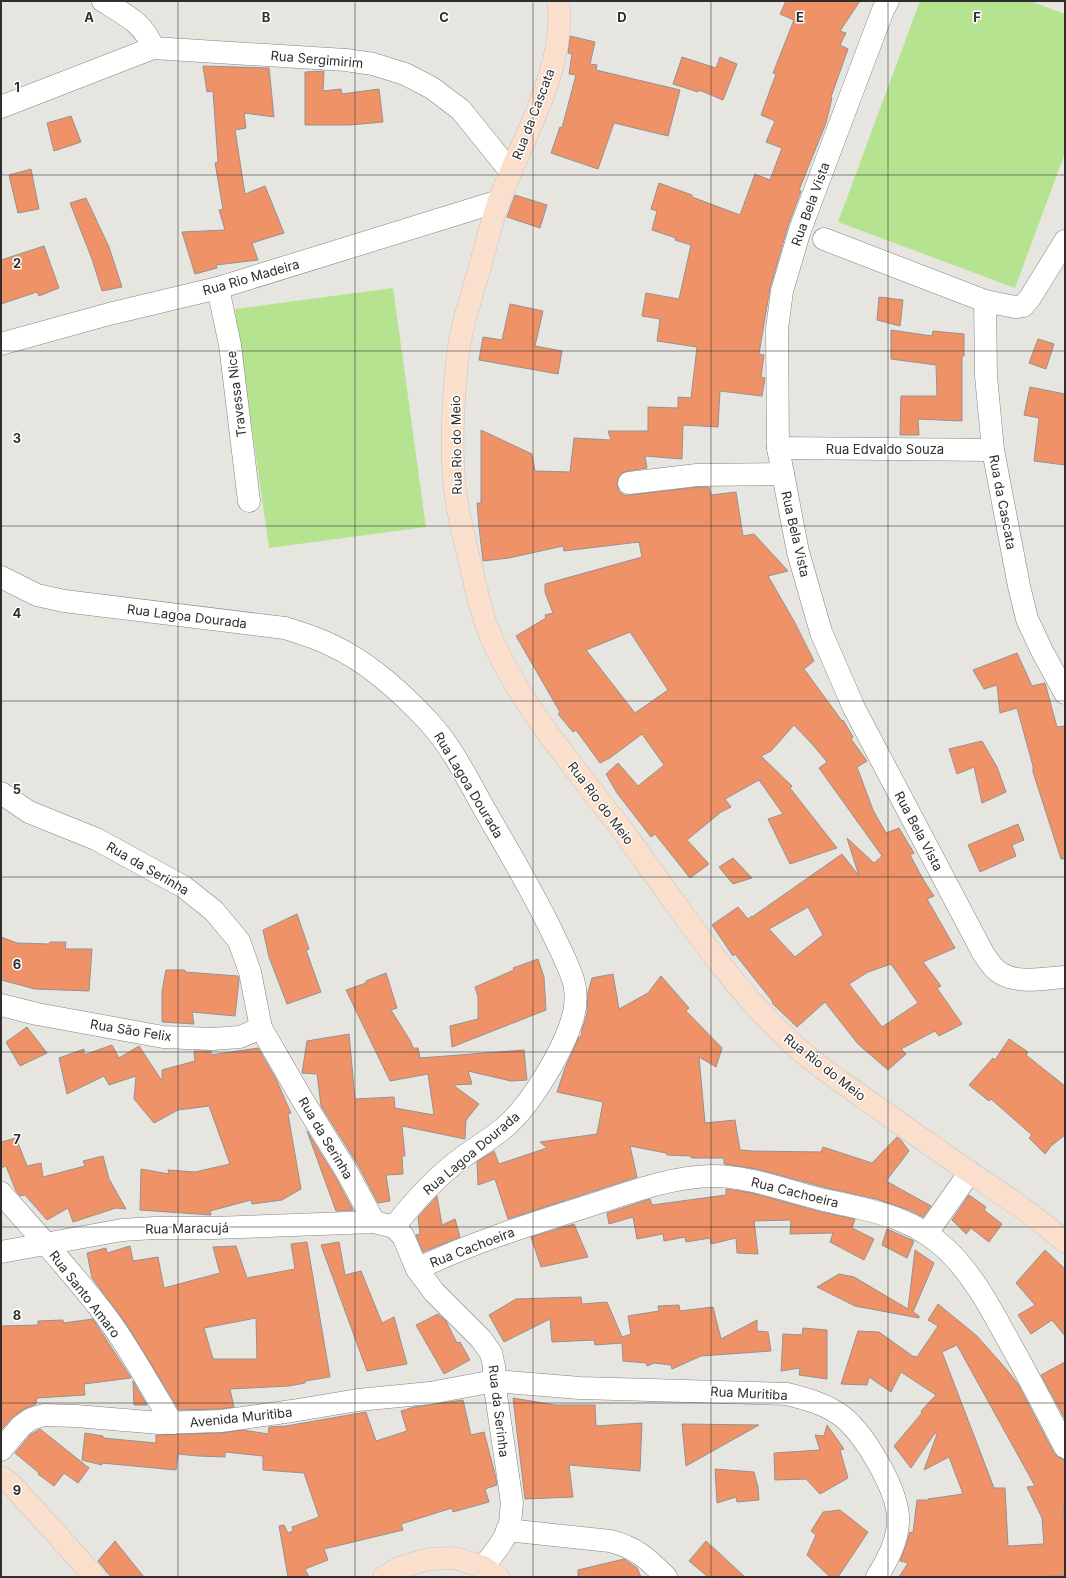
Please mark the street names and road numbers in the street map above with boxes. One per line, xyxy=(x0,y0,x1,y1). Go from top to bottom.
street label: Rua Sergimirim xyxy=(270,47,364,71)
street label: Rua da Cascata xyxy=(508,66,558,162)
street label: Rua Bela Vista xyxy=(787,160,833,248)
street label: Rua Rio Madeira xyxy=(201,256,301,298)
street label: Travessa Nice xyxy=(223,350,249,438)
street label: Rua Rio do Meio xyxy=(447,395,465,495)
street label: Rua Edvaldo Souza xyxy=(826,441,944,457)
street label: Rua da Cascata xyxy=(986,453,1020,551)
street label: Rua Bela Vista xyxy=(778,489,814,579)
street label: Rua Lagoa Dourada xyxy=(126,601,248,631)
street label: Rua Lagoa Dourada xyxy=(431,729,507,841)
street label: Rua Rio do Meio xyxy=(565,758,637,848)
street label: Rua Bela Vista xyxy=(891,788,947,874)
street label: Rua da Serinha xyxy=(104,838,192,898)
street label: Rua São Felix xyxy=(89,1016,173,1044)
street label: Rua Rio do Meio xyxy=(781,1030,869,1104)
street label: Rua da Serinha xyxy=(295,1094,357,1182)
street label: Rua Lagoa Dourada xyxy=(420,1108,522,1198)
street label: Rua Cachoeira xyxy=(750,1173,840,1211)
street label: Rua Maracujá xyxy=(145,1219,229,1237)
street label: Rua Cachoeira xyxy=(427,1223,517,1271)
street label: Rua Santo Amaro xyxy=(46,1247,124,1341)
street label: Rua da Serinha xyxy=(485,1364,513,1458)
street label: Rua Muritiba xyxy=(710,1383,788,1403)
street label: Avenida Muritiba xyxy=(189,1404,293,1430)

